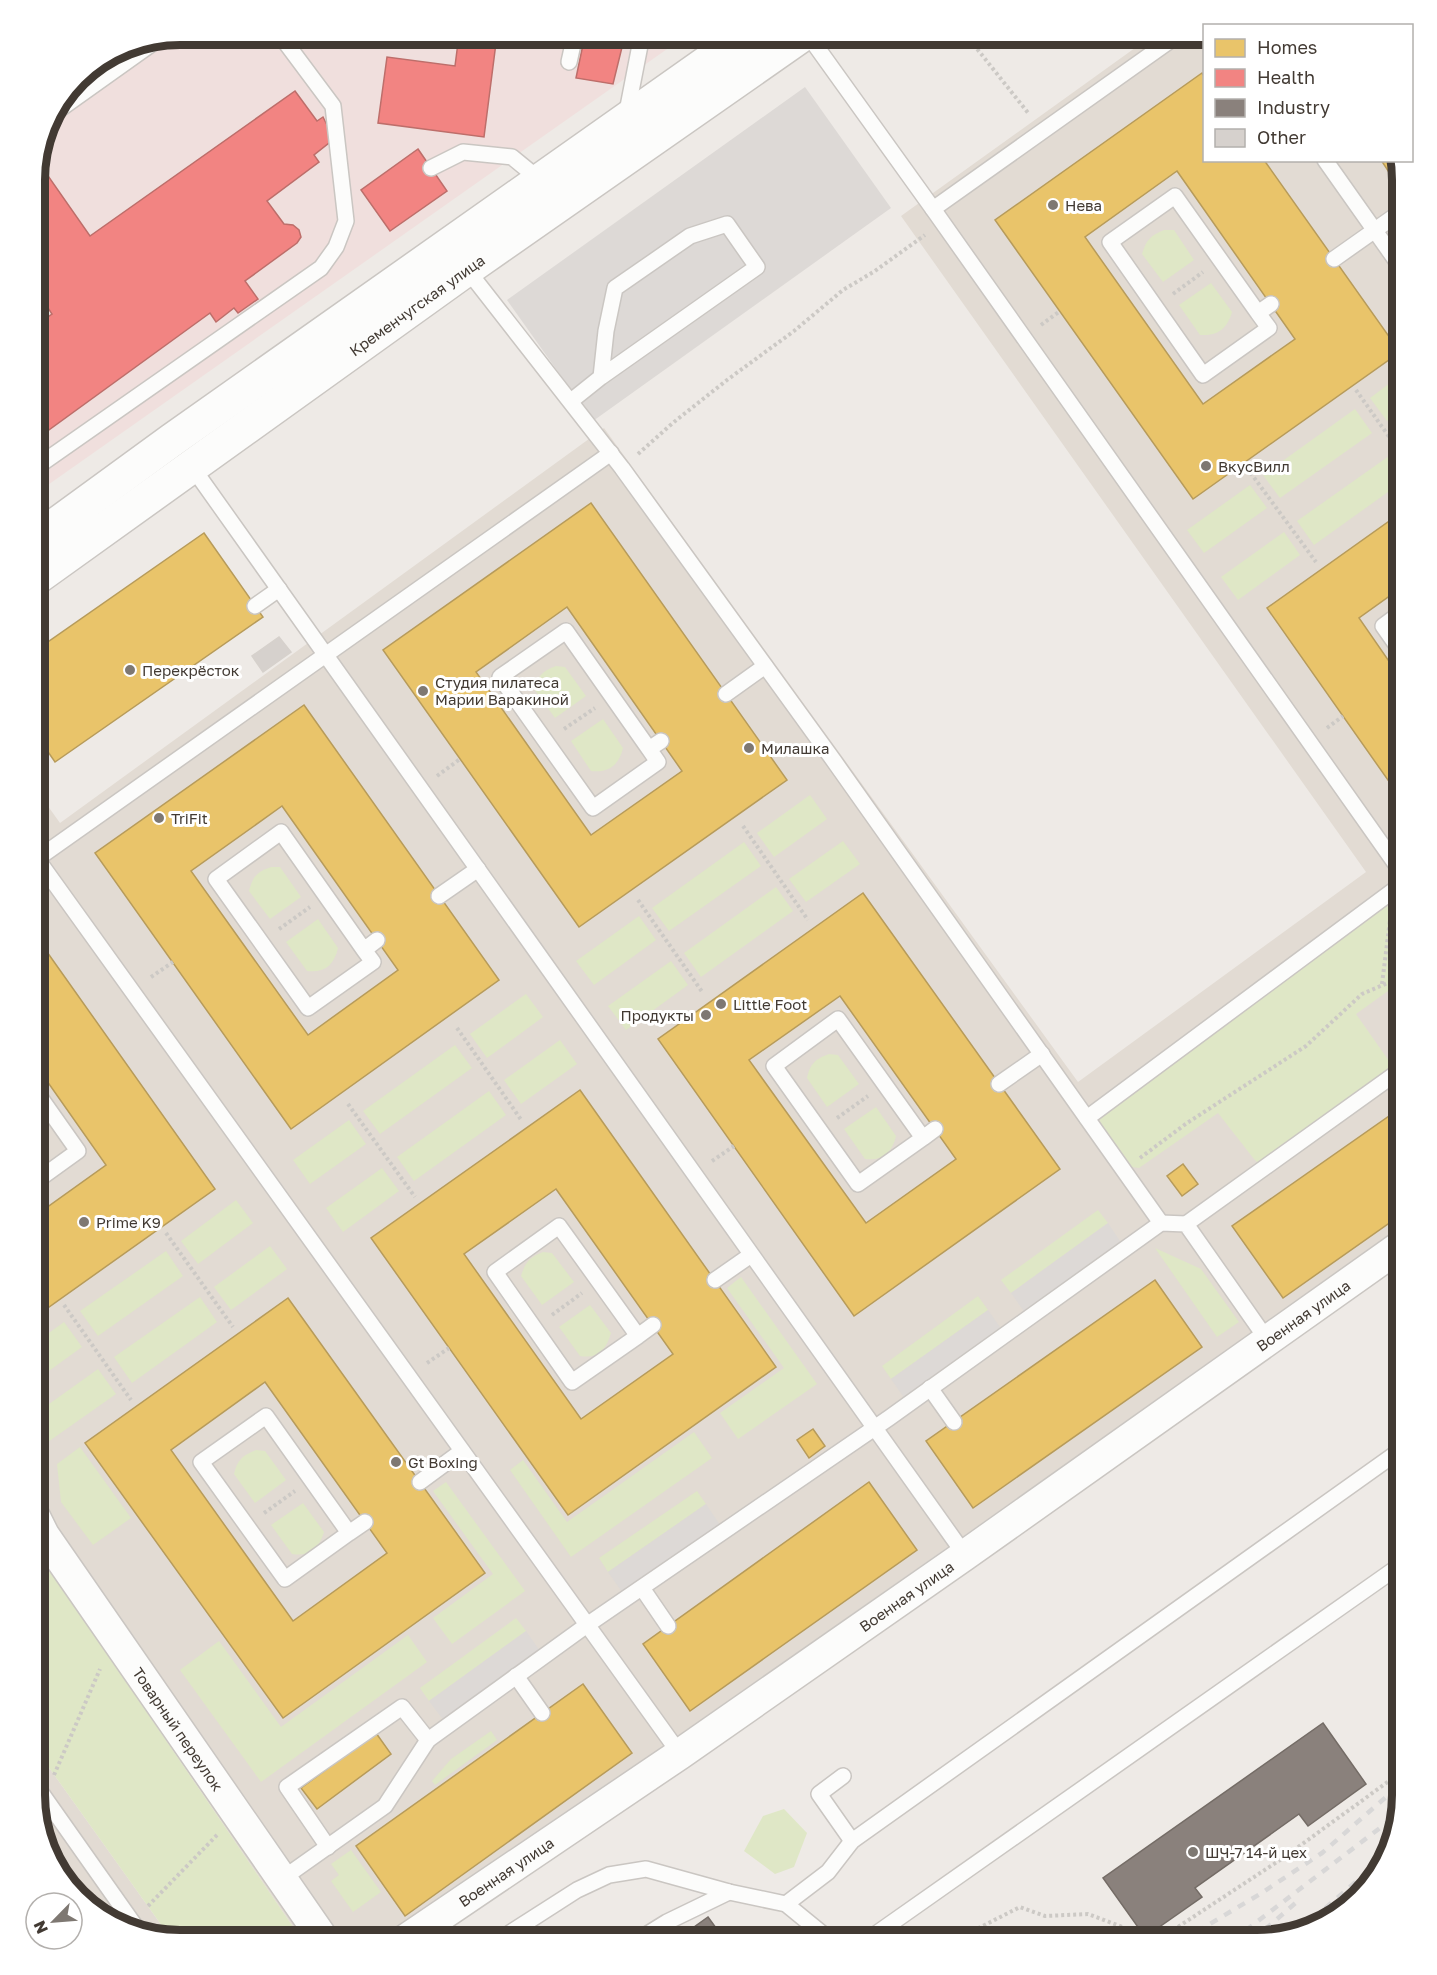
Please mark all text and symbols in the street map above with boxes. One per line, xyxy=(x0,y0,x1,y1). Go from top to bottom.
legend xyxy=(1203,24,1413,162)
text: Homes xyxy=(1257,36,1317,58)
text: Health xyxy=(1257,66,1315,88)
text: Industry xyxy=(1257,96,1330,118)
text: Other xyxy=(1257,126,1306,148)
place label: Нева xyxy=(1065,196,1102,214)
marker: Нева xyxy=(1046,198,1060,212)
street label: Кременчугская улица xyxy=(346,251,488,360)
place label: ВкусВилл xyxy=(1218,457,1290,475)
marker: ВкусВилл xyxy=(1199,459,1213,473)
place label: Перекрёсток xyxy=(142,661,240,679)
marker: Перекрёсток xyxy=(123,663,137,677)
place label: Студия пилатеса Марии Варакиной xyxy=(435,673,569,708)
marker: Студия пилатеса Марии Варакиной xyxy=(416,684,430,698)
place label: Милашка xyxy=(761,739,829,757)
marker: Милашка xyxy=(742,741,756,755)
place label: TriFit xyxy=(171,809,208,827)
marker: TriFit xyxy=(152,811,166,825)
place label: Little Foot xyxy=(733,995,807,1013)
marker: Little Foot xyxy=(714,997,728,1011)
place label: Продукты xyxy=(620,1006,694,1024)
marker: Продукты xyxy=(699,1008,713,1022)
place label: Prime K9 xyxy=(96,1213,161,1231)
marker: Prime K9 xyxy=(77,1215,91,1229)
street label: Военная улица xyxy=(1253,1276,1353,1355)
place label: Gt Boxing xyxy=(408,1453,478,1471)
marker: Gt Boxing xyxy=(389,1455,403,1469)
street label: Военная улица xyxy=(856,1557,957,1635)
street label: Товарный переулок xyxy=(129,1664,227,1795)
street label: Военная улица xyxy=(455,1833,557,1910)
place label: ШЧ-7 14-й цех xyxy=(1205,1843,1307,1861)
marker: ШЧ-7 14-й цех xyxy=(1186,1845,1200,1859)
north arrow xyxy=(24,1891,84,1951)
text: N xyxy=(29,1918,52,1937)

